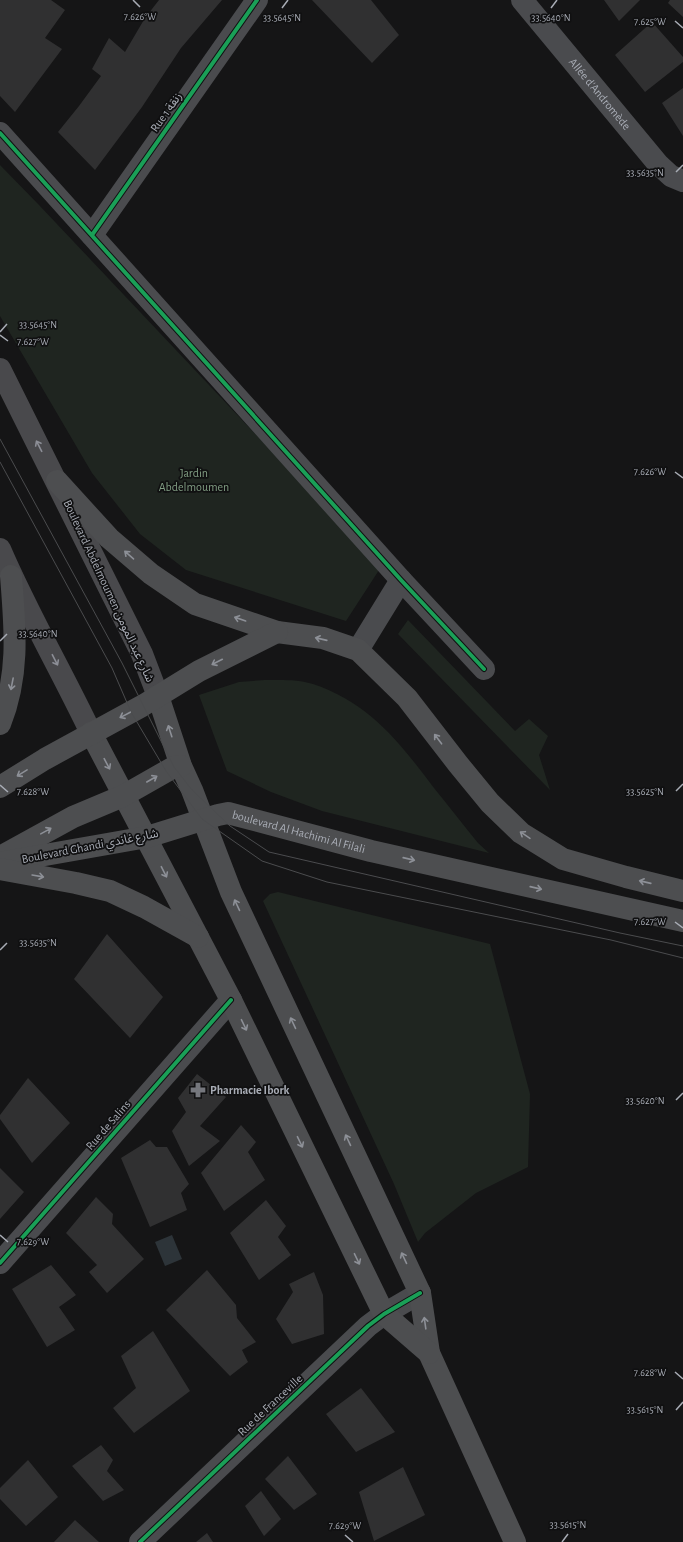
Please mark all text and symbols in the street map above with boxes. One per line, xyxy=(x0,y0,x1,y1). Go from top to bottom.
text: 7.626°W xyxy=(124,12,156,22)
text: 33.5645°N xyxy=(263,13,301,23)
text: 33.5640°N xyxy=(531,13,571,23)
text: 7.625°W xyxy=(634,17,666,27)
street label: Allée d'Andromède xyxy=(567,56,633,132)
street label: Rue 1 زنقة xyxy=(148,90,185,135)
text: 33.5635°N xyxy=(626,168,664,178)
text: 33.5645°N xyxy=(19,320,57,330)
text: 7.627°W xyxy=(17,337,49,347)
one-way arrow xyxy=(35,440,42,452)
park label: Jardin Abdelmoumen xyxy=(159,467,229,493)
text: 7.626°W xyxy=(634,467,666,477)
street label: Boulevard Abdelmoumen شارع عبد المومن xyxy=(59,498,157,685)
one-way arrow xyxy=(124,551,134,560)
one-way arrow xyxy=(234,615,247,622)
text: 33.5640°N xyxy=(18,629,58,639)
one-way arrow xyxy=(315,634,328,642)
one-way arrow xyxy=(51,653,59,665)
one-way arrow xyxy=(211,659,223,666)
one-way arrow xyxy=(7,677,15,690)
one-way arrow xyxy=(119,712,131,719)
one-way arrow xyxy=(165,725,173,737)
one-way arrow xyxy=(434,734,442,745)
one-way arrow xyxy=(104,758,111,770)
one-way arrow xyxy=(17,769,28,777)
one-way arrow xyxy=(146,775,158,783)
text: 7.628°W xyxy=(17,787,49,797)
text: 33.5625°N xyxy=(626,787,664,797)
street label: boulevard Al Hachimi Al Filali xyxy=(231,808,367,855)
street label: Boulevard Ghandi شارع غاندي xyxy=(21,827,160,869)
one-way arrow xyxy=(40,827,52,835)
one-way arrow xyxy=(520,831,531,839)
one-way arrow xyxy=(403,856,416,864)
one-way arrow xyxy=(161,866,169,878)
one-way arrow xyxy=(31,872,44,880)
one-way arrow xyxy=(639,877,652,885)
one-way arrow xyxy=(529,884,542,892)
one-way arrow xyxy=(233,899,240,911)
text: 7.627°W xyxy=(634,917,666,927)
text: 33.5635°N xyxy=(19,938,57,948)
one-way arrow xyxy=(289,1017,296,1029)
one-way arrow xyxy=(240,1019,248,1031)
pharmacy icon: Pharmacie Ibork xyxy=(189,1081,207,1099)
place label: Pharmacie Ibork xyxy=(210,1084,290,1096)
text: 33.5620°N xyxy=(626,1096,665,1106)
street label: Rue de Salins xyxy=(83,1098,133,1152)
one-way arrow xyxy=(344,1134,351,1146)
one-way arrow xyxy=(297,1135,304,1147)
text: 7.629°W xyxy=(17,1237,49,1247)
one-way arrow xyxy=(354,1252,361,1264)
one-way arrow xyxy=(400,1252,407,1264)
one-way arrow xyxy=(421,1317,429,1330)
text: 7.628°W xyxy=(634,1368,666,1378)
street label: Rue de Franceville xyxy=(235,1372,305,1438)
text: 33.5615°N xyxy=(627,1405,663,1415)
text: 33.5615°N xyxy=(550,1520,586,1530)
text: 7.629°W xyxy=(329,1521,361,1531)

